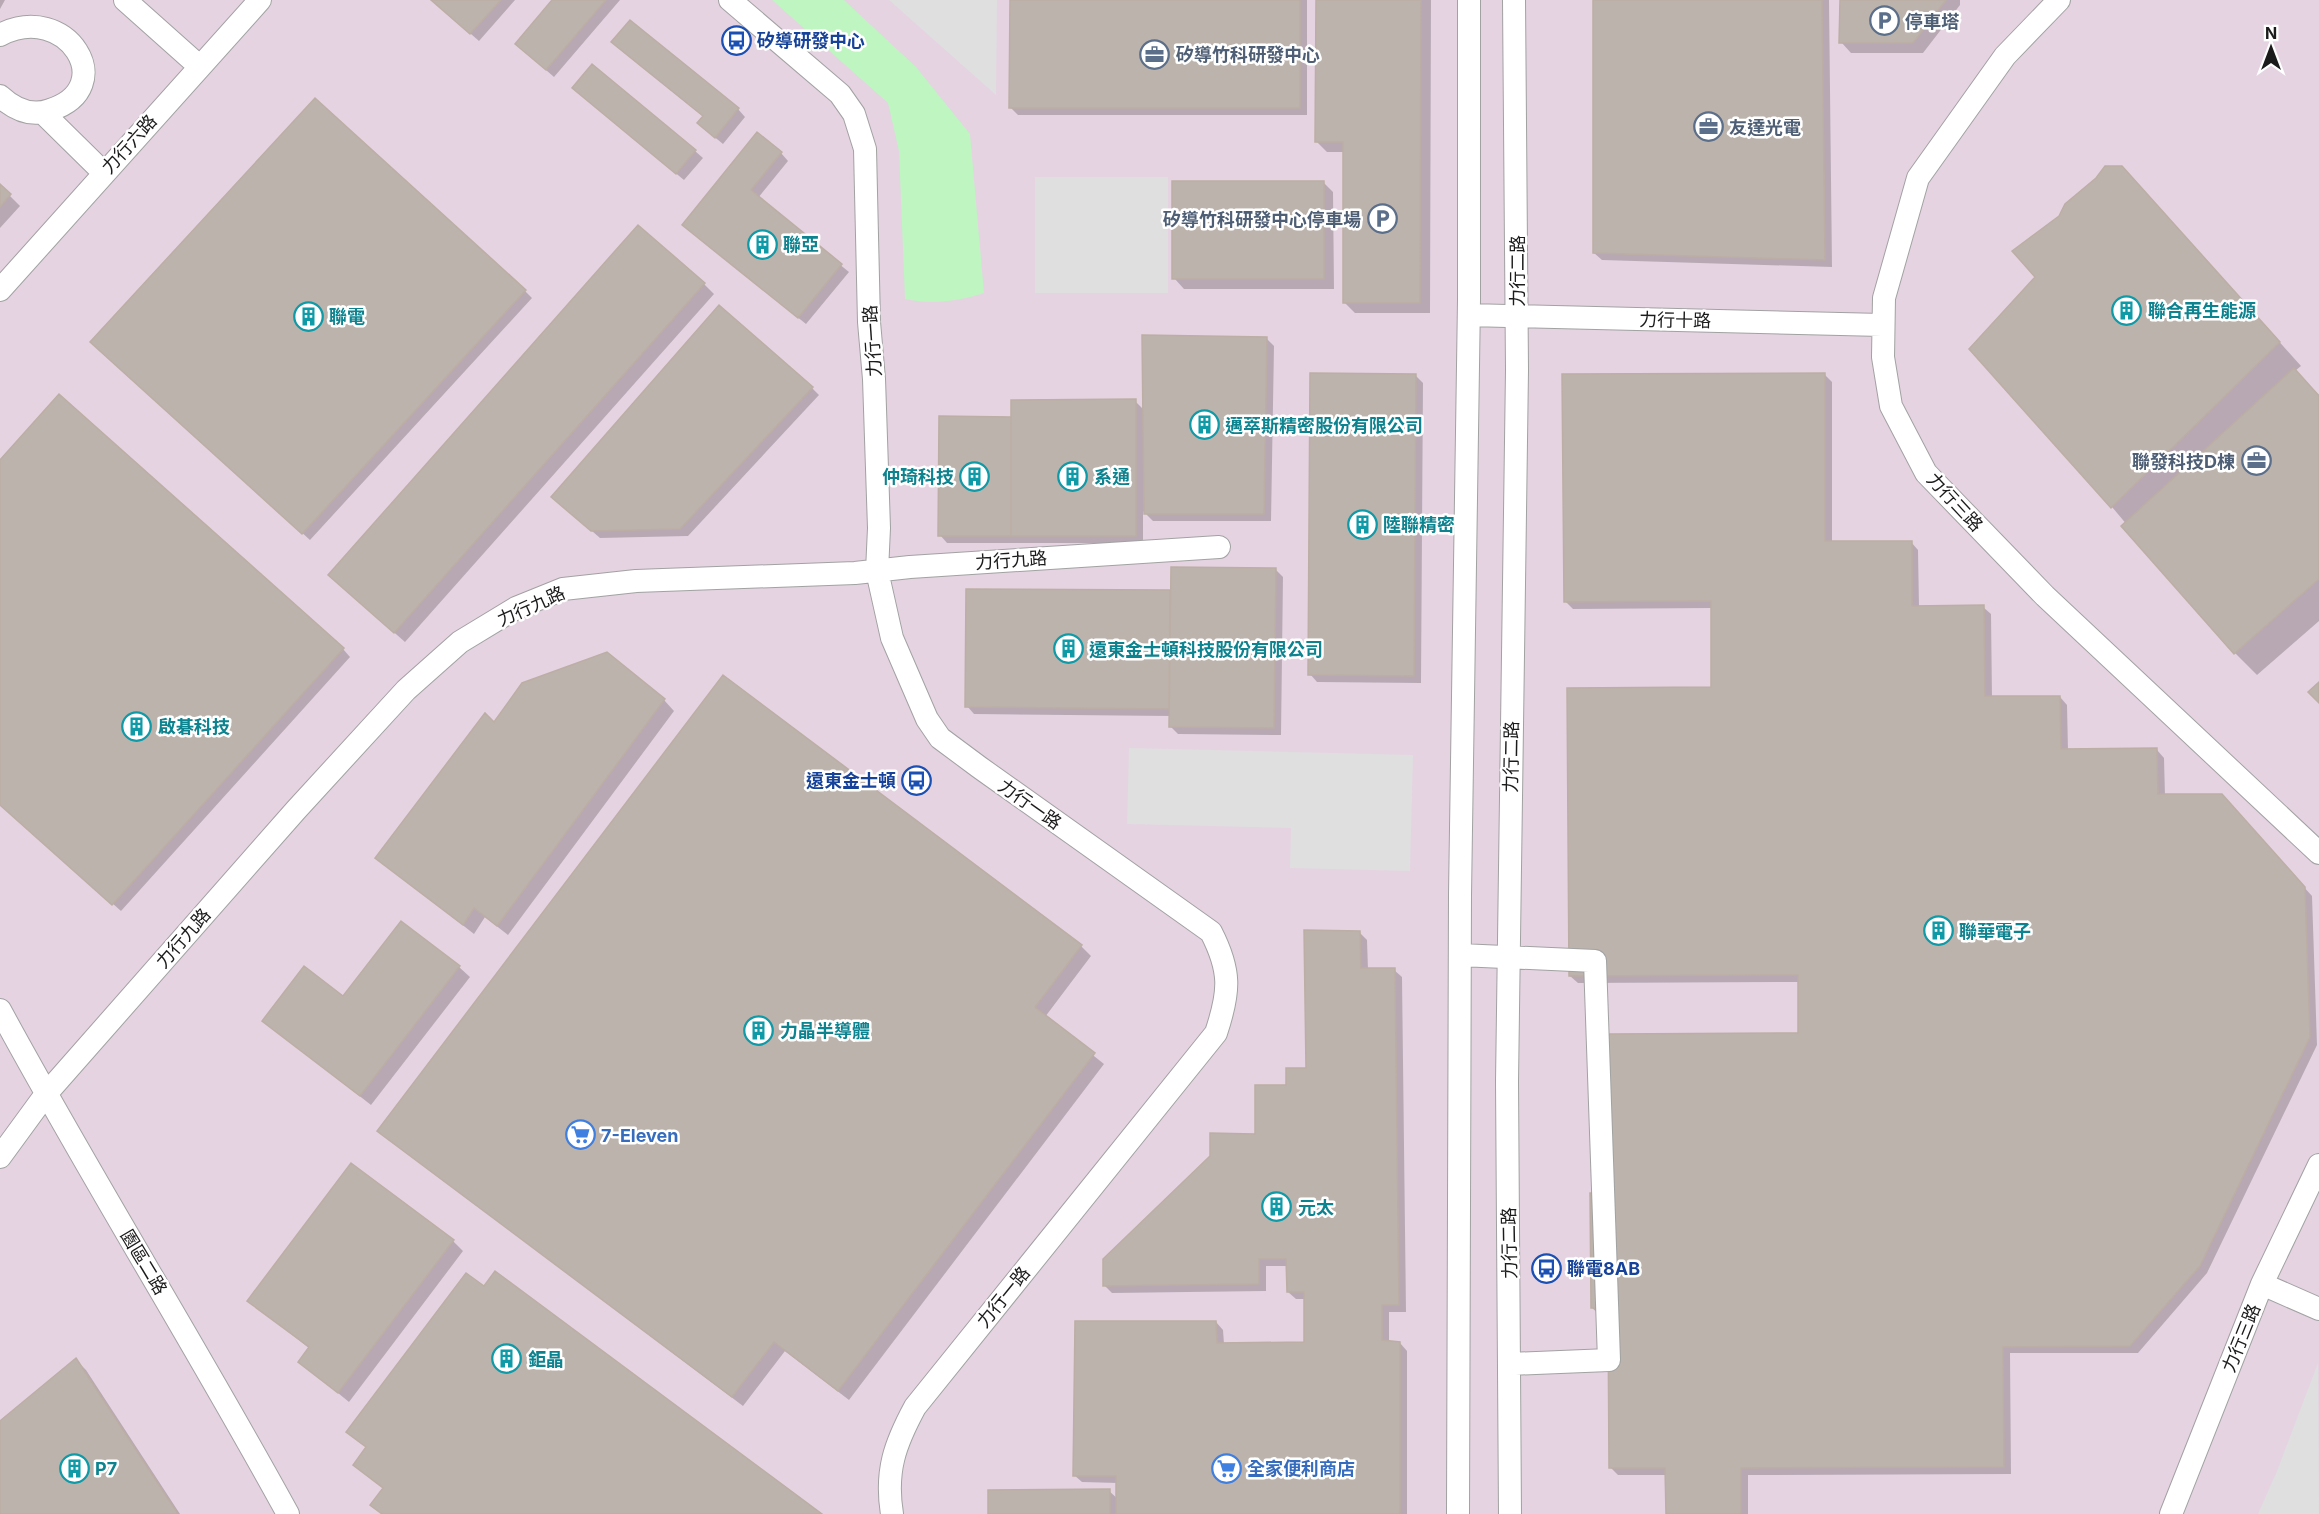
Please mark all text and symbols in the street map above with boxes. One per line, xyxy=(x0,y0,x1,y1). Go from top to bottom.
parking icon: 停車塔 xyxy=(1868,5,1900,37)
place label: 停車塔 xyxy=(1905,11,1959,32)
north arrow xyxy=(2241,18,2301,78)
text: N xyxy=(2265,23,2277,43)
bus stop icon: 矽導研發中心 xyxy=(720,24,752,56)
place label: 矽導研發中心 xyxy=(756,30,865,51)
office icon: 矽導竹科研發中心 xyxy=(1139,38,1171,70)
place label: 矽導竹科研發中心 xyxy=(1175,44,1320,65)
street label: 力行六路 xyxy=(97,110,161,178)
office icon: 友達光電 xyxy=(1692,111,1724,143)
place label: 友達光電 xyxy=(1729,117,1801,138)
parking icon: 矽導竹科研發中心停車場 xyxy=(1366,203,1398,235)
place label: 矽導竹科研發中心停車場 xyxy=(1162,209,1361,230)
building icon: 聯亞 xyxy=(746,228,778,260)
place label: 聯亞 xyxy=(783,234,819,255)
street label: 力行二路 xyxy=(1507,235,1528,307)
building icon: 聯合再生能源 xyxy=(2111,294,2143,326)
building icon: 聯電 xyxy=(292,300,324,332)
place label: 聯合再生能源 xyxy=(2148,300,2256,321)
street label: 力行一路 xyxy=(859,304,885,378)
place label: 聯電 xyxy=(329,306,365,327)
street label: 力行十路 xyxy=(1639,309,1711,331)
building icon: 邁萃斯精密股份有限公司 xyxy=(1188,409,1220,441)
place label: 邁萃斯精密股份有限公司 xyxy=(1225,415,1423,436)
office icon: 聯發科技D棟 xyxy=(2240,445,2272,477)
place label: 聯發科技D棟 xyxy=(2132,451,2235,472)
building icon: 仲琦科技 xyxy=(959,460,991,492)
building icon: 系通 xyxy=(1057,460,1089,492)
place label: 仲琦科技 xyxy=(882,466,954,487)
place label: 系通 xyxy=(1094,466,1130,487)
street label: 力行三路 xyxy=(1923,469,1987,535)
building icon: 陸聯精密 xyxy=(1346,508,1378,540)
place label: 陸聯精密 xyxy=(1383,514,1455,535)
street label: 力行九路 xyxy=(974,547,1048,573)
street label: 力行九路 xyxy=(494,582,568,630)
building icon: 遠東金士頓科技股份有限公司 xyxy=(1052,633,1084,665)
place label: 遠東金士頓科技股份有限公司 xyxy=(1089,639,1323,660)
building icon: 啟碁科技 xyxy=(121,710,153,742)
place label: 啟碁科技 xyxy=(158,716,230,737)
street label: 力行二路 xyxy=(1500,721,1522,793)
bus stop icon: 遠東金士頓 xyxy=(901,764,933,796)
place label: 遠東金士頓 xyxy=(806,770,896,791)
street label: 力行一路 xyxy=(994,775,1066,833)
street label: 力行九路 xyxy=(151,904,215,972)
building icon: 聯華電子 xyxy=(1922,915,1954,947)
place label: 聯華電子 xyxy=(1959,921,2031,942)
building icon: 力晶半導體 xyxy=(743,1014,775,1046)
place label: 力晶半導體 xyxy=(780,1020,870,1041)
supermarket icon: 7-Eleven xyxy=(564,1119,596,1151)
place label: 7-Eleven xyxy=(601,1125,679,1146)
building icon: 元太 xyxy=(1261,1191,1293,1223)
place label: 元太 xyxy=(1298,1197,1334,1218)
street label: 力行二路 xyxy=(1498,1207,1520,1279)
street label: 園區二路 xyxy=(116,1226,172,1298)
bus stop icon: 聯電8AB xyxy=(1530,1252,1562,1284)
place label: 聯電8AB xyxy=(1567,1258,1640,1279)
street label: 力行一路 xyxy=(972,1262,1034,1332)
street label: 力行三路 xyxy=(2218,1301,2264,1375)
building icon: 鉅晶 xyxy=(491,1343,523,1375)
place label: 鉅晶 xyxy=(528,1349,564,1370)
building icon: P7 xyxy=(58,1452,90,1484)
supermarket icon: 全家便利商店 xyxy=(1210,1452,1242,1484)
place label: P7 xyxy=(95,1458,117,1479)
place label: 全家便利商店 xyxy=(1247,1458,1355,1479)

